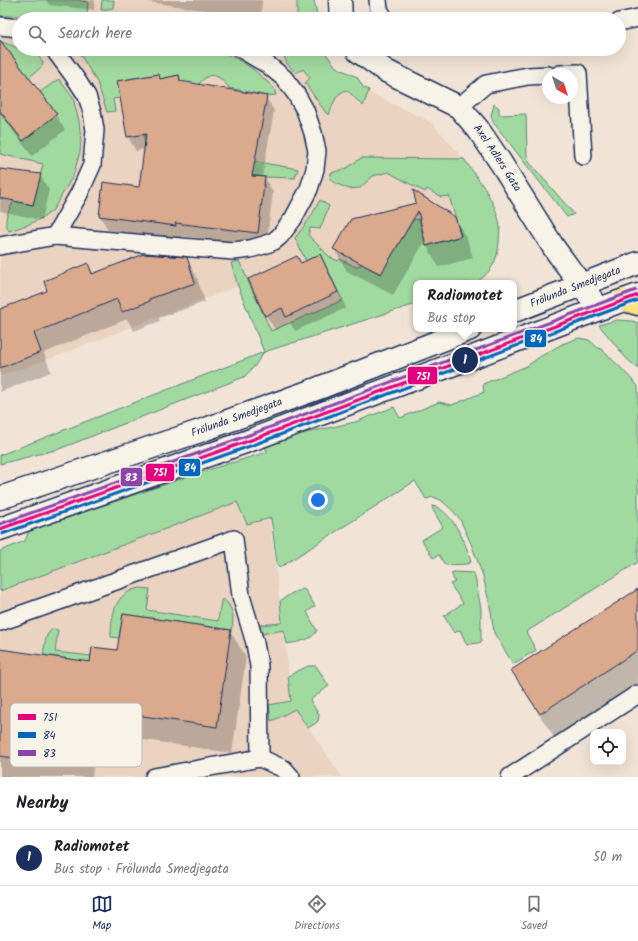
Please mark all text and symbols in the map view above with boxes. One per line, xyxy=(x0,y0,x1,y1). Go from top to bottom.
search box xyxy=(12,12,626,56)
text: Search here xyxy=(58,22,132,46)
icon: search xyxy=(26,23,48,45)
north arrow xyxy=(542,68,578,104)
street label: Axel Adlers Gata xyxy=(469,120,526,195)
street label: Frölunda Smedjegata xyxy=(528,261,624,313)
popup xyxy=(413,280,517,332)
text: Radiomotet xyxy=(427,284,503,308)
text: Bus stop xyxy=(427,308,475,329)
line badge: 84 xyxy=(524,329,547,348)
text: 84 xyxy=(530,330,542,348)
pin: 1 xyxy=(452,345,478,375)
line badge: 751 xyxy=(407,366,438,385)
text: 751 xyxy=(416,368,431,386)
street label: Frölunda Smedjegata xyxy=(189,393,285,442)
line badge: 84 xyxy=(178,458,201,477)
text: 84 xyxy=(184,459,196,477)
line badge: 751 xyxy=(145,463,175,482)
text: 751 xyxy=(153,464,168,482)
line badge: 83 xyxy=(120,467,143,487)
text: 83 xyxy=(125,469,137,487)
your location xyxy=(308,490,328,510)
legend xyxy=(10,703,142,767)
text: 751 xyxy=(43,709,57,727)
text: 84 xyxy=(43,727,56,745)
map controls xyxy=(590,729,626,765)
button: locate xyxy=(590,729,626,765)
text: 83 xyxy=(43,745,56,763)
text: Nearby xyxy=(16,790,68,817)
text: Radiomotet xyxy=(54,835,129,859)
text: 1 xyxy=(27,847,31,868)
text: 50 m xyxy=(593,847,622,868)
text: Bus stop · Frölunda Smedjegata xyxy=(54,859,229,880)
tab: Map xyxy=(91,893,113,935)
tab: Directions xyxy=(294,893,340,935)
tab: Saved xyxy=(521,893,547,935)

